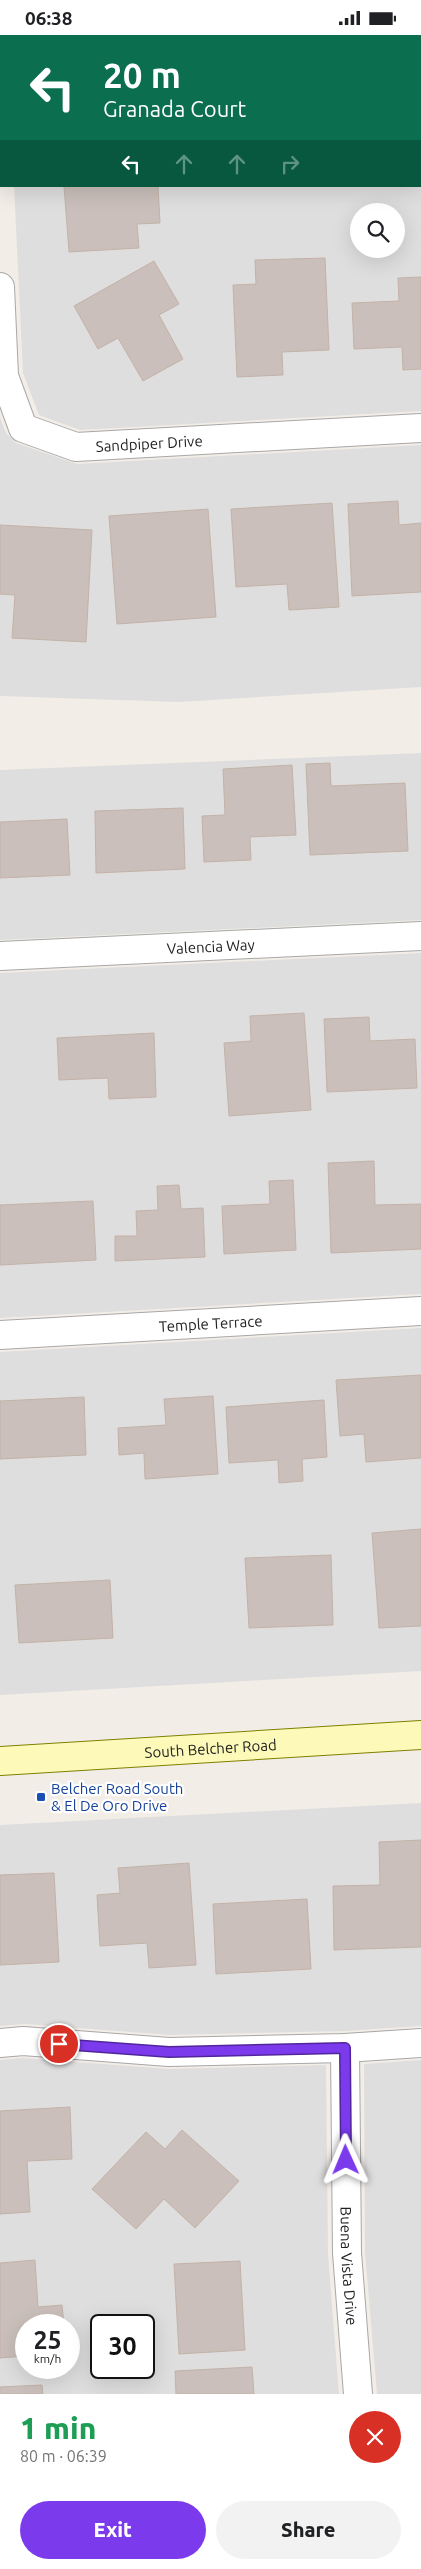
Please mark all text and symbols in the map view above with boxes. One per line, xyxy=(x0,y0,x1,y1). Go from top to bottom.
text: 06:38 xyxy=(25,7,73,29)
icon: left xyxy=(20,55,85,120)
text: 20 m xyxy=(103,55,181,95)
text: Granada Court xyxy=(103,96,246,121)
icon: left xyxy=(117,150,145,178)
icon: ahead xyxy=(170,150,198,178)
icon: ahead xyxy=(223,150,251,178)
icon: right xyxy=(276,150,304,178)
map controls xyxy=(350,203,405,258)
button: search xyxy=(350,203,405,258)
street label: Sandpiper Drive xyxy=(95,432,203,454)
street label: Valencia Way xyxy=(166,935,255,957)
street label: Temple Terrace xyxy=(159,1312,263,1334)
street label: South Belcher Road xyxy=(144,1735,277,1761)
place label: Belcher Road South & El De Oro Drive xyxy=(51,1780,183,1814)
marker: Belcher Road South & El De Oro Drive xyxy=(35,1791,47,1803)
pin xyxy=(38,2023,80,2065)
icon: arrive xyxy=(45,2030,73,2058)
position arrow xyxy=(319,2133,371,2185)
street label: Buena Vista Drive xyxy=(338,2206,361,2326)
speed limit sign: 30 xyxy=(90,2314,155,2379)
text: 25 xyxy=(33,2326,62,2354)
text: km/h xyxy=(34,2352,61,2365)
text: 1 min xyxy=(20,2411,96,2445)
button: close xyxy=(349,2411,401,2463)
text: 80 m · 06:39 xyxy=(20,2447,107,2465)
button: Exit xyxy=(20,2501,206,2559)
button: Share xyxy=(216,2501,401,2559)

